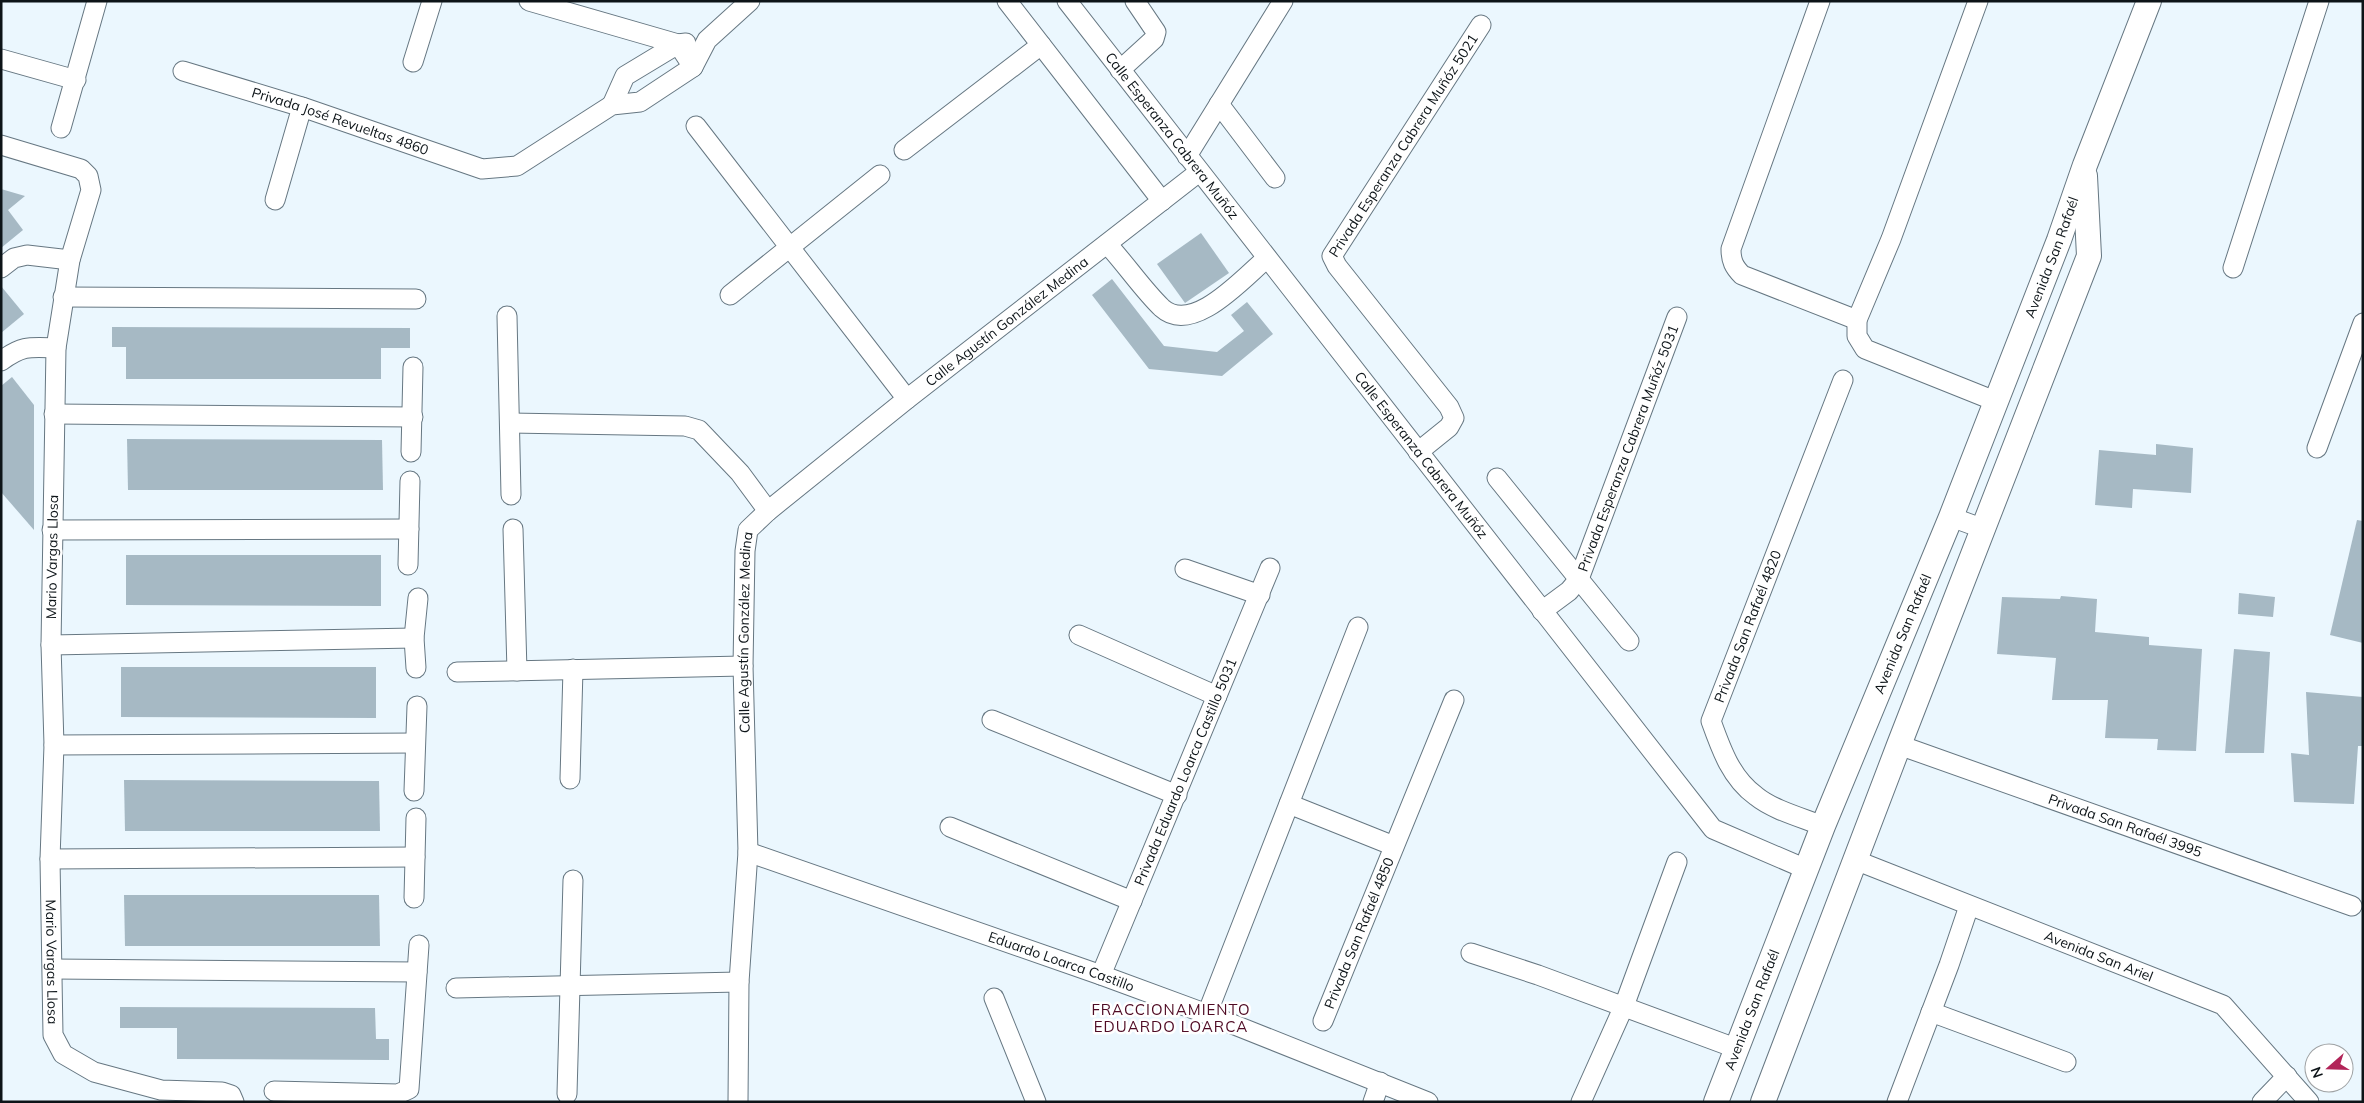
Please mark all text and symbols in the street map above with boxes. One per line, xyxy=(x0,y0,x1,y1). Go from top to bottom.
street label: Privada Esperanza Cabrera Muñóz 5021 xyxy=(1325,30,1482,261)
street label: Calle Esperanza Cabrera Muñóz xyxy=(1101,49,1243,223)
street label: Privada José Revueltas 4860 xyxy=(250,83,431,159)
street label: Avenida San Rafaél xyxy=(2021,194,2082,320)
street label: Calle Agustín González Medina xyxy=(922,253,1092,390)
street label: Privada Esperanza Cabrera Muñóz 5031 xyxy=(1574,322,1682,574)
street label: Calle Esperanza Cabrera Muñóz xyxy=(1351,368,1492,542)
street label: Mario Vargas Llosa xyxy=(42,495,62,619)
street label: Calle Agustín González Medina xyxy=(734,531,757,733)
street label: Privada San Rafaél 4820 xyxy=(1710,548,1785,705)
street label: Avenida San Rafaél xyxy=(1870,571,1935,696)
street label: Privada Eduardo Loarca Castillo 5031 xyxy=(1130,655,1241,888)
street label: Privada San Rafaél 3995 xyxy=(2046,790,2204,861)
street label: Privada San Rafaél 4850 xyxy=(1320,855,1398,1011)
street label: Mario Vargas Llosa xyxy=(42,899,62,1024)
street label: Avenida San Ariel xyxy=(2042,926,2156,986)
street label: Eduardo Loarca Castillo xyxy=(986,927,1137,996)
street label: Avenida San Rafaél xyxy=(1720,947,1783,1073)
district label: FRACCIONAMIENTO EDUARDO LOARCA xyxy=(1091,1000,1251,1036)
north arrow xyxy=(2304,1043,2354,1093)
text: N xyxy=(2307,1064,2327,1080)

